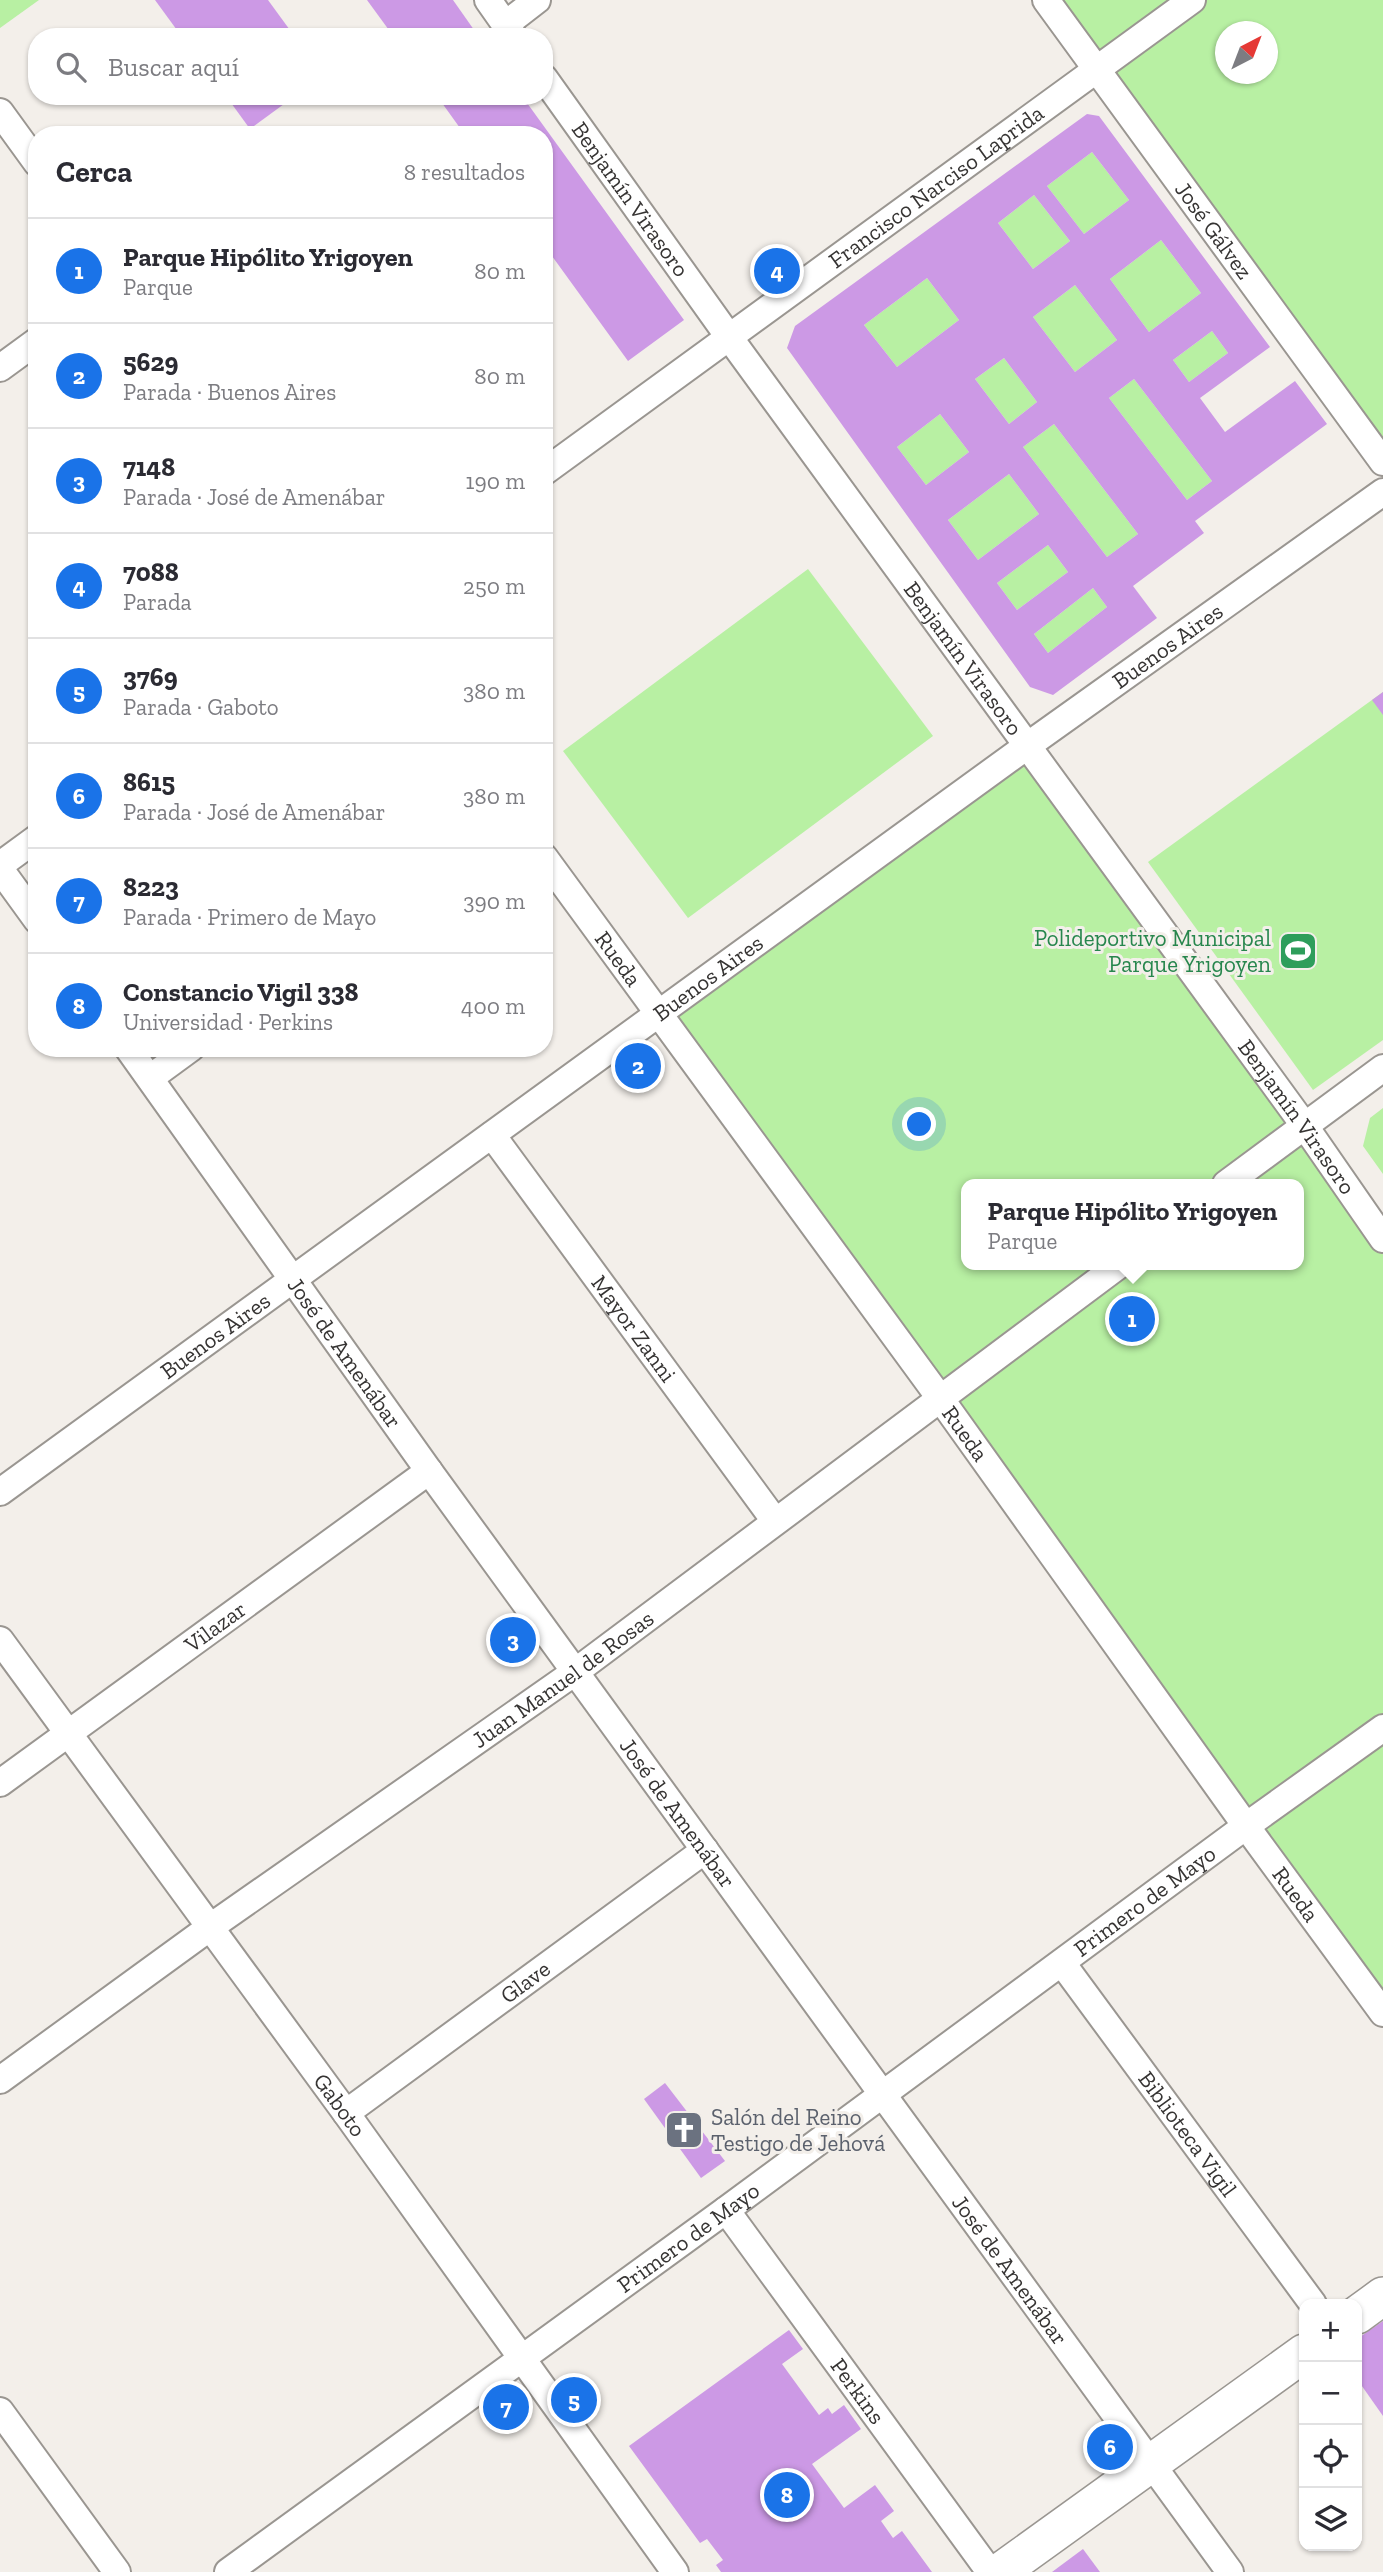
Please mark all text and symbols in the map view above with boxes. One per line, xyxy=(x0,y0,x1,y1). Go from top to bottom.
north arrow xyxy=(1215,21,1278,84)
search box xyxy=(28,28,553,105)
icon: search xyxy=(52,48,90,86)
text: Buscar aquí xyxy=(108,51,239,83)
street label: Francisco Narciso Laprida xyxy=(823,99,1049,274)
street label: Benjamín Virasoro xyxy=(566,116,695,282)
text: Cerca xyxy=(56,154,132,190)
text: 8 resultados xyxy=(404,158,525,186)
street label: José Gálvez xyxy=(1169,176,1259,285)
text: Parque Hipólito Yrigoyen xyxy=(123,241,413,273)
pin: 4 xyxy=(754,245,800,297)
text: 1 xyxy=(74,257,84,285)
text: 80 m xyxy=(474,257,525,285)
text: Parque xyxy=(123,273,193,301)
text: 5629 xyxy=(123,346,178,378)
text: 2 xyxy=(73,362,85,390)
text: 80 m xyxy=(474,362,525,390)
text: Parada · Buenos Aires xyxy=(123,378,336,406)
text: 7148 xyxy=(123,451,175,483)
text: 3 xyxy=(73,467,85,495)
text: 190 m xyxy=(466,467,525,495)
text: Parada · José de Amenábar xyxy=(123,483,385,511)
text: 7088 xyxy=(123,556,179,588)
text: 4 xyxy=(72,572,86,600)
text: 250 m xyxy=(463,572,525,600)
street label: Benjamín Virasoro xyxy=(898,576,1029,741)
text: Parada xyxy=(123,588,192,616)
street label: Buenos Aires xyxy=(1107,597,1228,695)
text: 3769 xyxy=(123,661,178,693)
text: 5 xyxy=(73,677,85,705)
text: 380 m xyxy=(463,677,525,705)
text: Parada · Gaboto xyxy=(123,693,279,721)
text: 8615 xyxy=(123,766,175,798)
text: 6 xyxy=(73,782,85,810)
text: 380 m xyxy=(463,782,525,810)
text: Parada · José de Amenábar xyxy=(123,798,385,826)
text: 8223 xyxy=(123,871,179,903)
text: 7 xyxy=(73,887,85,915)
text: 390 m xyxy=(463,887,525,915)
text: Parada · Primero de Mayo xyxy=(123,903,376,931)
place label: Polideportivo Municipal Parque Yrigoyen xyxy=(1034,924,1271,978)
street label: Rueda xyxy=(589,926,648,992)
street label: Buenos Aires xyxy=(647,928,768,1027)
sports icon: Polideportivo Municipal Parque Yrigoyen xyxy=(1277,930,1319,972)
text: Constancio Vigil 338 xyxy=(123,976,359,1008)
text: 8 xyxy=(73,992,85,1020)
text: 400 m xyxy=(461,992,525,1020)
text: Universidad · Perkins xyxy=(123,1008,333,1036)
street label: Benjamín Virasoro xyxy=(1232,1034,1362,1200)
pin: 2 xyxy=(615,1040,661,1092)
your location xyxy=(902,1107,936,1141)
popup xyxy=(961,1179,1304,1270)
text: Parque Hipólito Yrigoyen xyxy=(988,1195,1277,1227)
text: Parque xyxy=(988,1227,1057,1255)
street label: Mayor Zanni xyxy=(585,1270,682,1388)
street label: José de Amenábar xyxy=(282,1272,408,1434)
street label: Buenos Aires xyxy=(155,1286,276,1385)
pin: 1 xyxy=(1109,1293,1155,1345)
street label: Rueda xyxy=(936,1400,995,1467)
street label: Vilazar xyxy=(178,1595,252,1659)
street label: Juan Manuel de Rosas xyxy=(466,1604,659,1754)
pin: 3 xyxy=(490,1614,536,1666)
street label: José de Amenábar xyxy=(614,1732,742,1893)
street label: Primero de Mayo xyxy=(1068,1839,1221,1962)
street label: Rueda xyxy=(1266,1861,1325,1927)
street label: Glave xyxy=(495,1954,555,2009)
street label: Biblioteca Vigil xyxy=(1132,2066,1243,2202)
street label: Gaboto xyxy=(308,2068,372,2142)
place label: Salón del Reino Testigo de Jehová xyxy=(711,2103,885,2157)
church icon: Salón del Reino Testigo de Jehová xyxy=(663,2109,705,2151)
street label: Primero de Mayo xyxy=(612,2176,765,2299)
street label: José de Amenábar xyxy=(946,2189,1074,2350)
map controls xyxy=(1299,2299,1362,2551)
button: + xyxy=(1299,2299,1362,2362)
street label: Perkins xyxy=(825,2353,891,2429)
button: − xyxy=(1299,2362,1362,2425)
pin: 5 xyxy=(551,2374,597,2426)
pin: 7 xyxy=(483,2381,529,2433)
pin: 6 xyxy=(1087,2421,1133,2473)
button: locate xyxy=(1299,2425,1362,2488)
pin: 8 xyxy=(764,2469,810,2521)
button: layers xyxy=(1299,2488,1362,2551)

